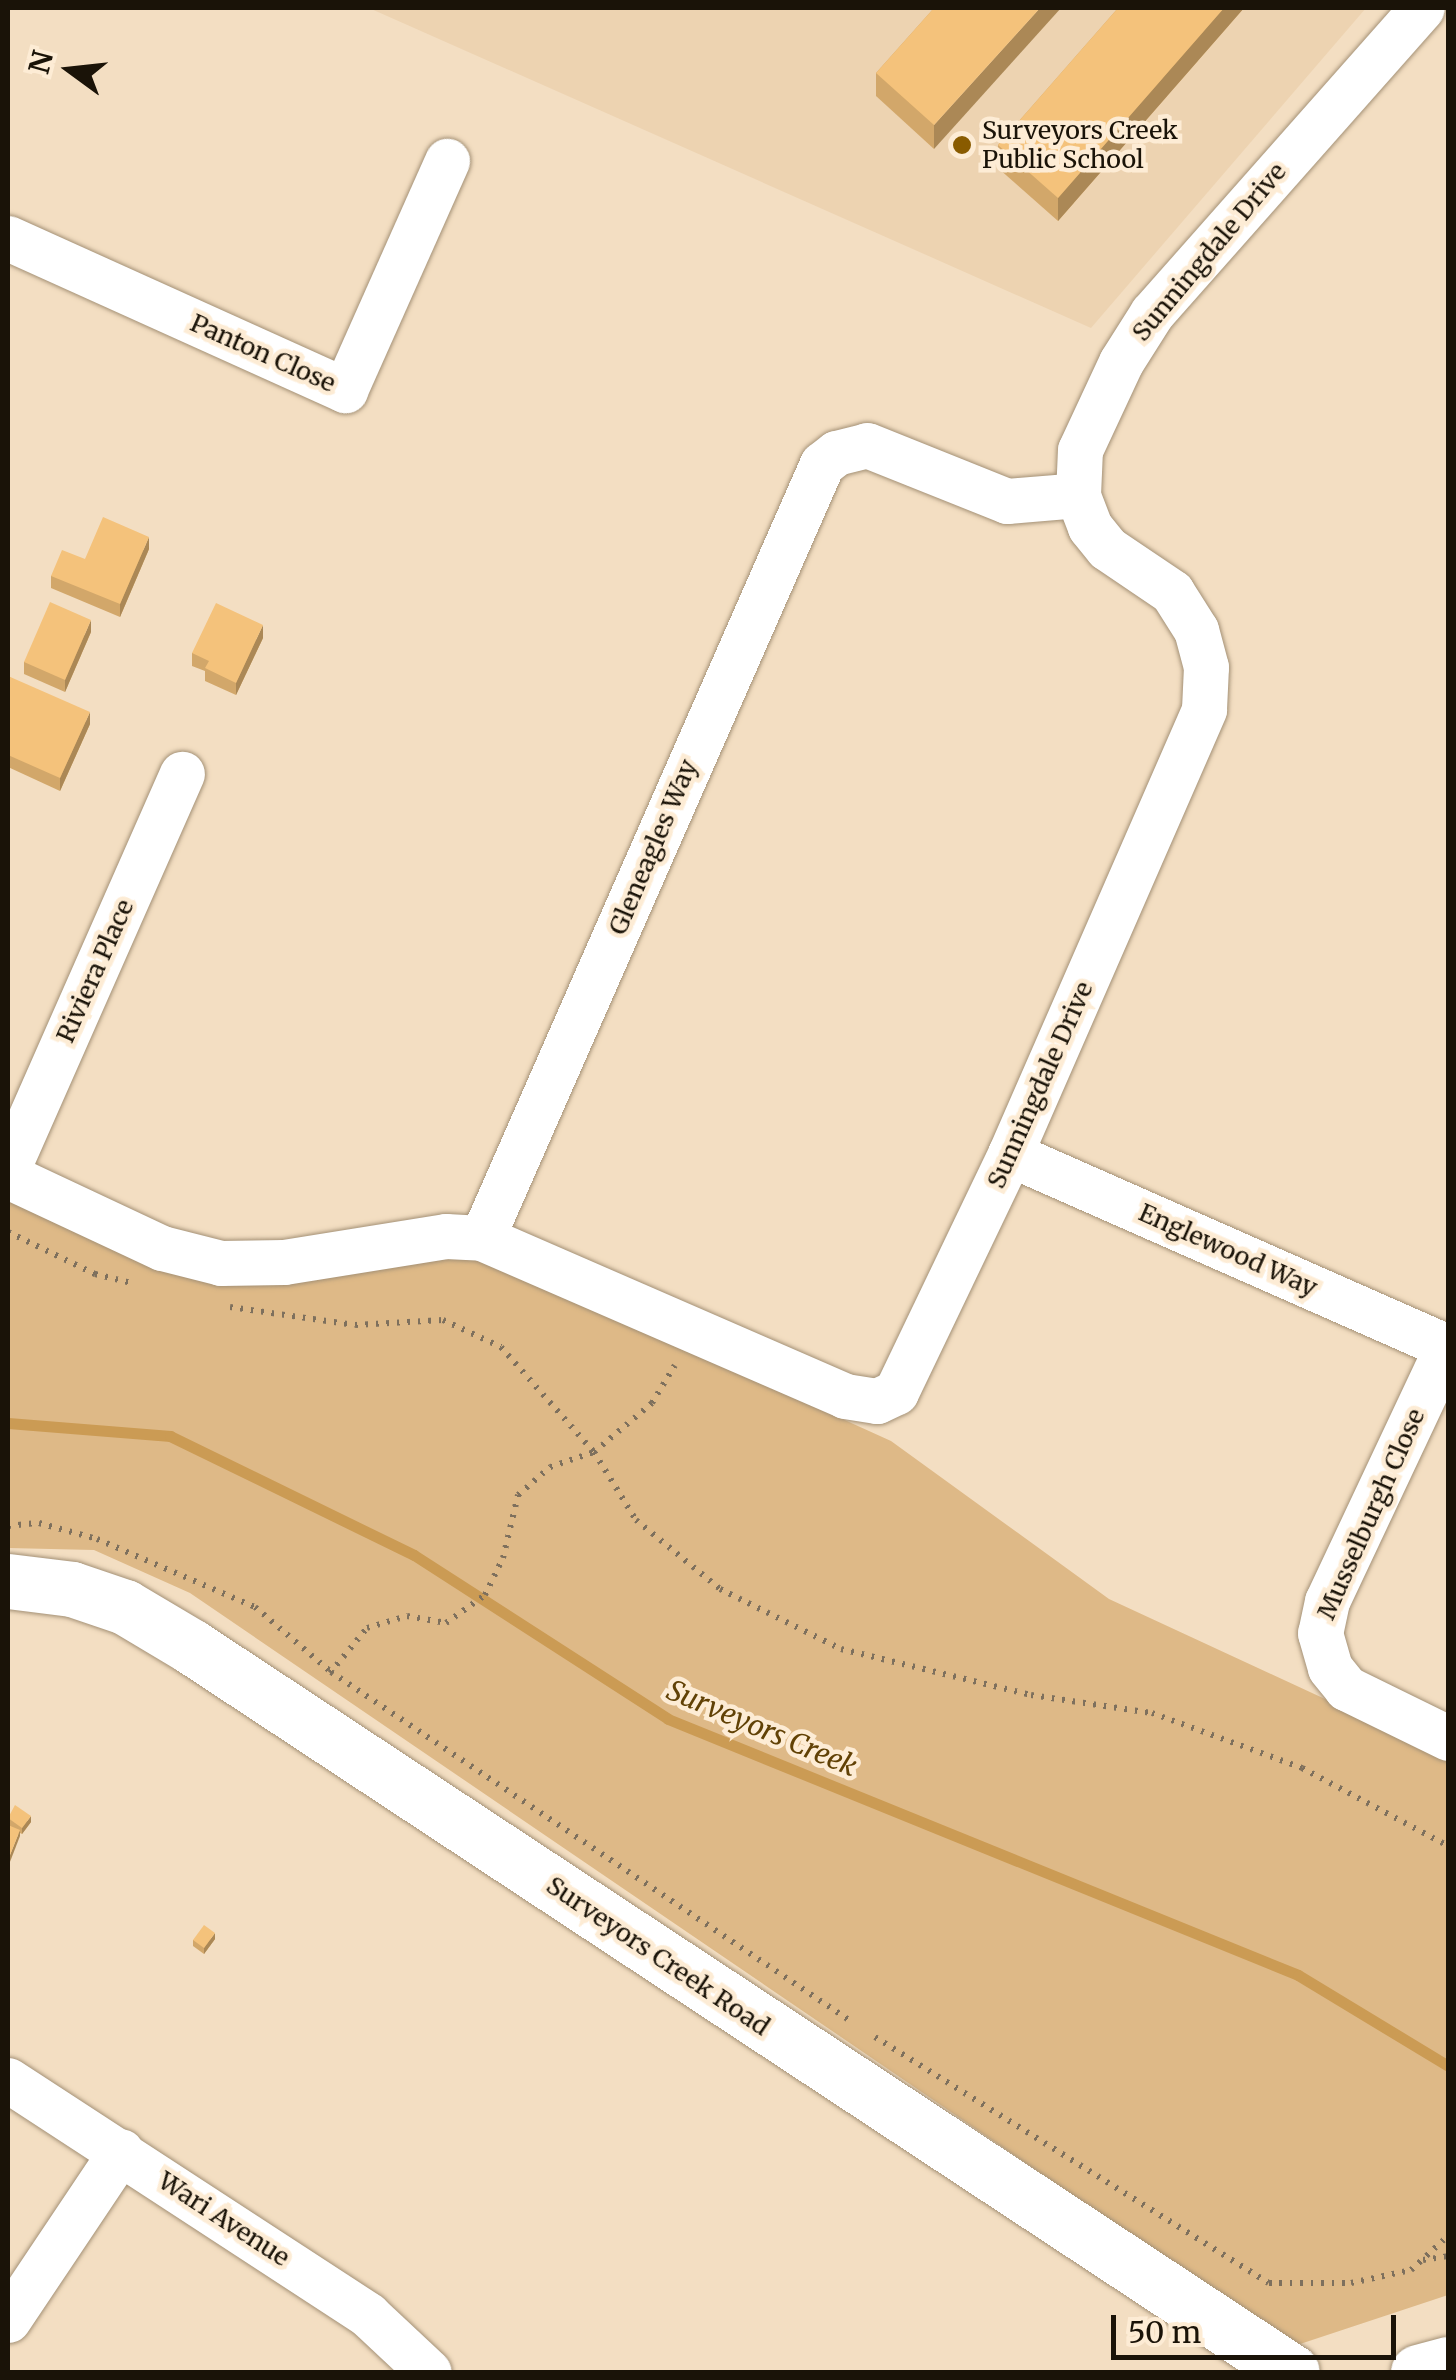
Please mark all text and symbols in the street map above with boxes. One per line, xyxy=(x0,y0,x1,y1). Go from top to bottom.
north arrow xyxy=(20,20,120,120)
text: N xyxy=(21,47,61,78)
place label: Surveyors Creek Public School xyxy=(982,116,1178,175)
marker: Surveyors Creek Public School xyxy=(951,134,973,156)
street label: Sunningdale Drive xyxy=(1126,157,1292,347)
street label: Panton Close xyxy=(186,308,340,398)
street label: Gleneagles Way xyxy=(603,755,703,939)
street label: Riviera Place xyxy=(50,895,140,1047)
street label: Sunningdale Drive xyxy=(981,977,1099,1193)
street label: Englewood Way xyxy=(1134,1197,1322,1303)
street label: Musselburgh Close xyxy=(1311,1404,1431,1624)
water label: Surveyors Creek xyxy=(662,1673,862,1783)
street label: Surveyors Creek Road xyxy=(541,1870,775,2042)
street label: Wari Avenue xyxy=(153,2165,295,2273)
scale bar xyxy=(1116,2295,1401,2357)
text: 50 m xyxy=(1128,2313,1201,2351)

